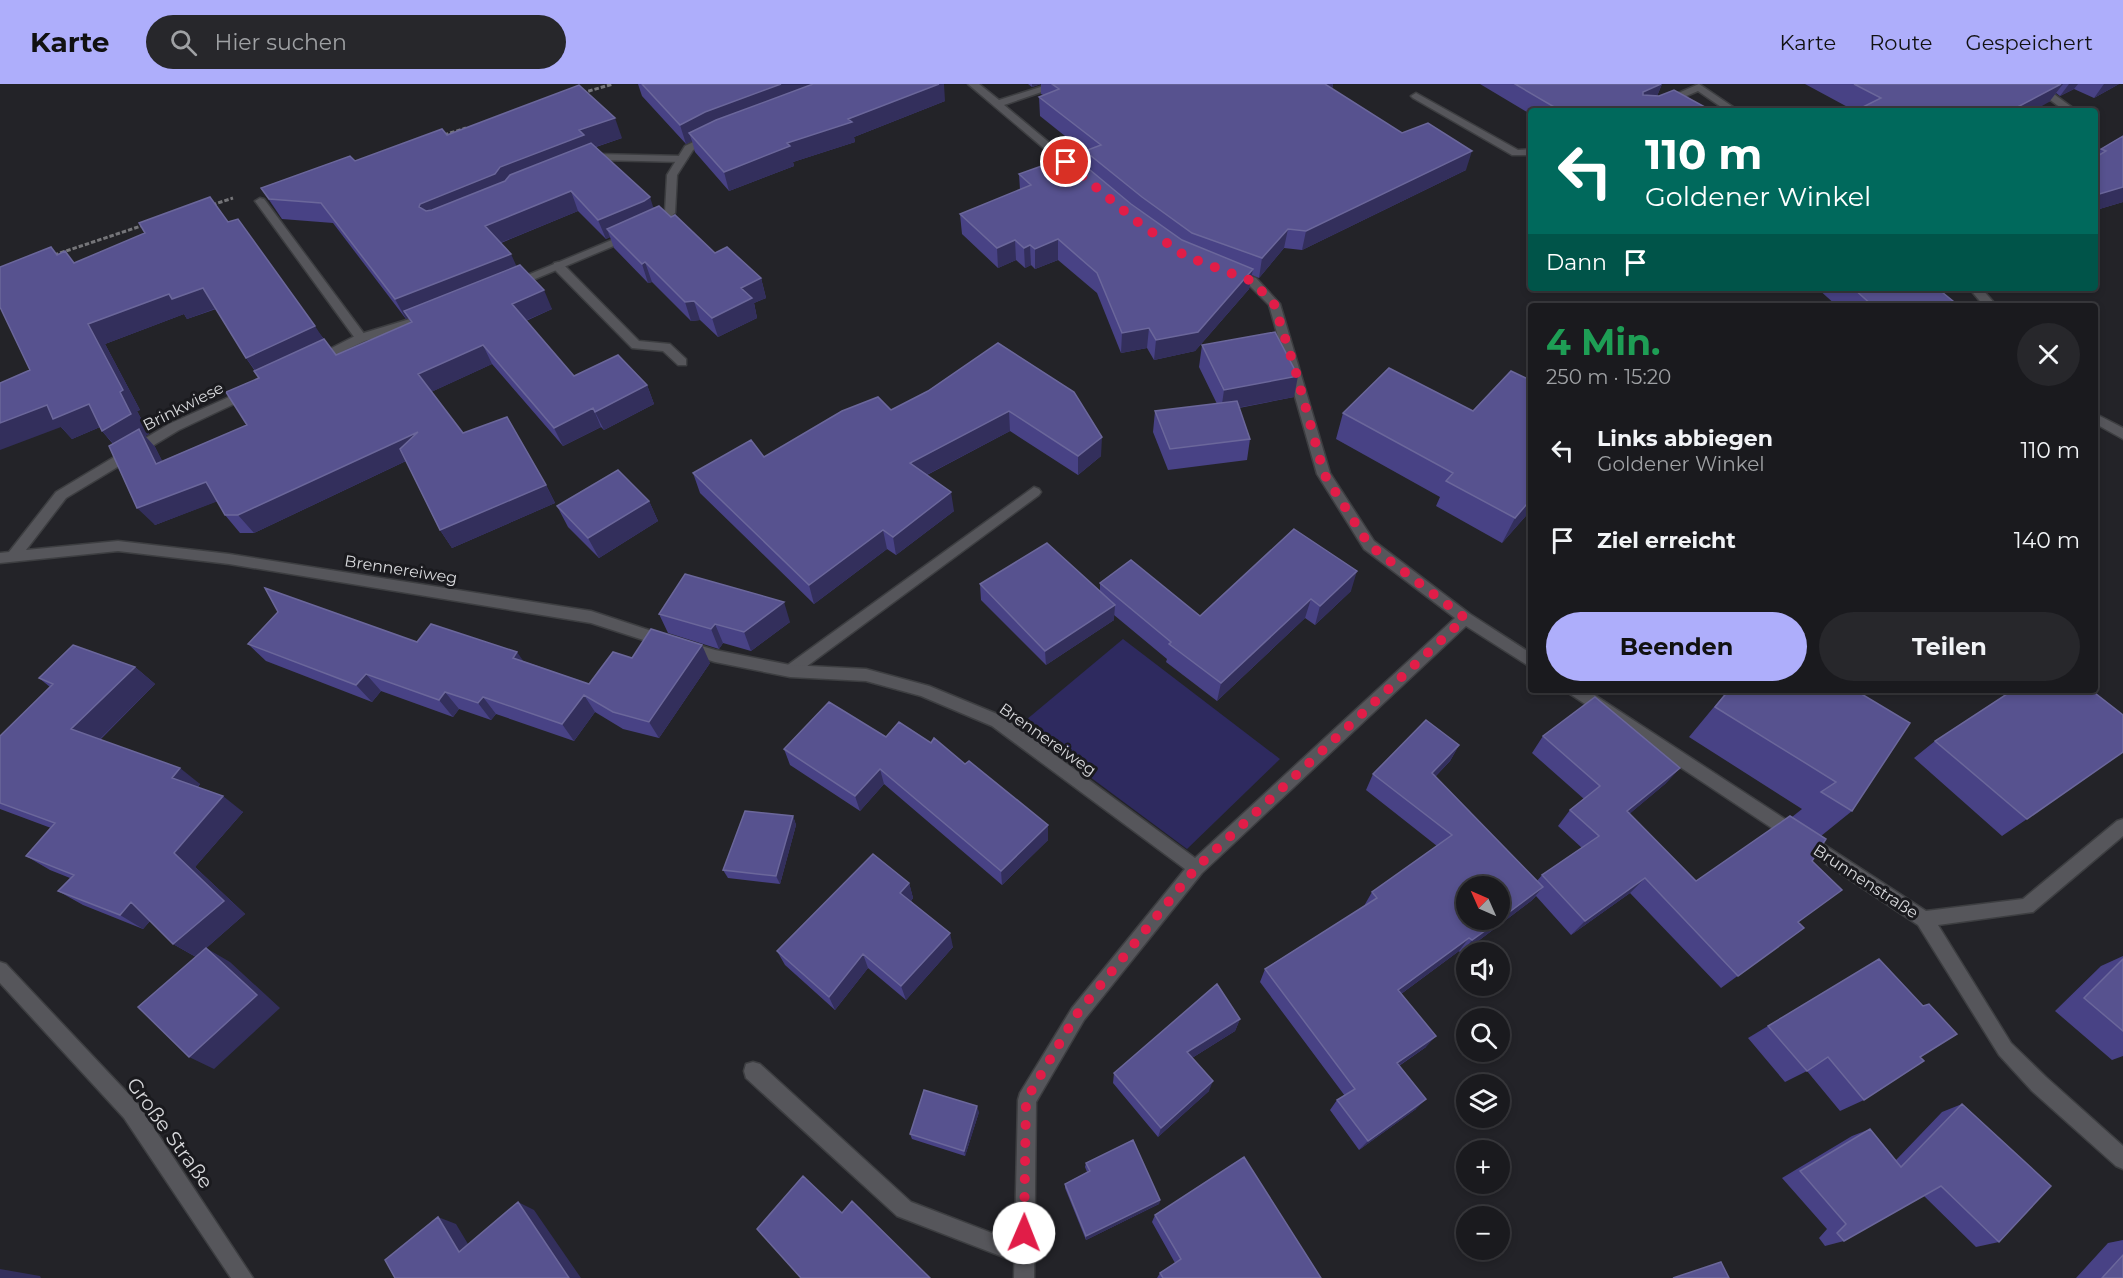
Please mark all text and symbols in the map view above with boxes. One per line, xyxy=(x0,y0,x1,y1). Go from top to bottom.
search box xyxy=(146,15,566,69)
text: Karte xyxy=(30,25,110,59)
icon: search xyxy=(167,26,200,59)
text: Hier suchen xyxy=(215,29,347,56)
text: Karte xyxy=(1780,30,1836,55)
text: Route xyxy=(1869,30,1932,55)
text: Gespeichert xyxy=(1965,30,2093,55)
text: 110 m xyxy=(1645,128,1762,180)
icon: left xyxy=(1546,132,1624,210)
pin xyxy=(1040,136,1091,187)
icon: arrive xyxy=(1049,145,1082,178)
text: Goldener Winkel xyxy=(1645,180,1871,213)
icon: arrive xyxy=(1619,246,1652,279)
text: Dann xyxy=(1546,249,1607,276)
text: 4 Min. xyxy=(1546,320,1661,364)
button: close xyxy=(2017,323,2080,386)
text: 250 m · 15:20 xyxy=(1546,365,1671,389)
street label: Brinkwiese xyxy=(140,378,227,435)
text: Links abbiegen xyxy=(1597,425,1773,452)
icon: left xyxy=(1546,434,1579,467)
text: 110 m xyxy=(2020,437,2080,464)
text: Goldener Winkel xyxy=(1597,452,1765,476)
icon: arrive xyxy=(1546,524,1579,557)
text: Ziel erreicht xyxy=(1597,527,1736,554)
text: 140 m xyxy=(2014,527,2080,554)
street label: Brennereiweg xyxy=(343,551,459,588)
button: Beenden xyxy=(1546,612,1807,681)
button: Teilen xyxy=(1819,612,2080,681)
street label: Brennereiweg xyxy=(996,699,1100,780)
street label: Brunnenstraße xyxy=(1810,840,1922,922)
north arrow xyxy=(1456,876,1510,930)
map controls xyxy=(1456,876,1510,1260)
button: sound xyxy=(1456,942,1510,996)
button: search xyxy=(1456,1008,1510,1062)
street label: Große Straße xyxy=(122,1073,218,1193)
button: layers xyxy=(1456,1074,1510,1128)
button: + xyxy=(1456,1140,1510,1194)
position arrow xyxy=(992,1201,1056,1265)
button: − xyxy=(1456,1206,1510,1260)

